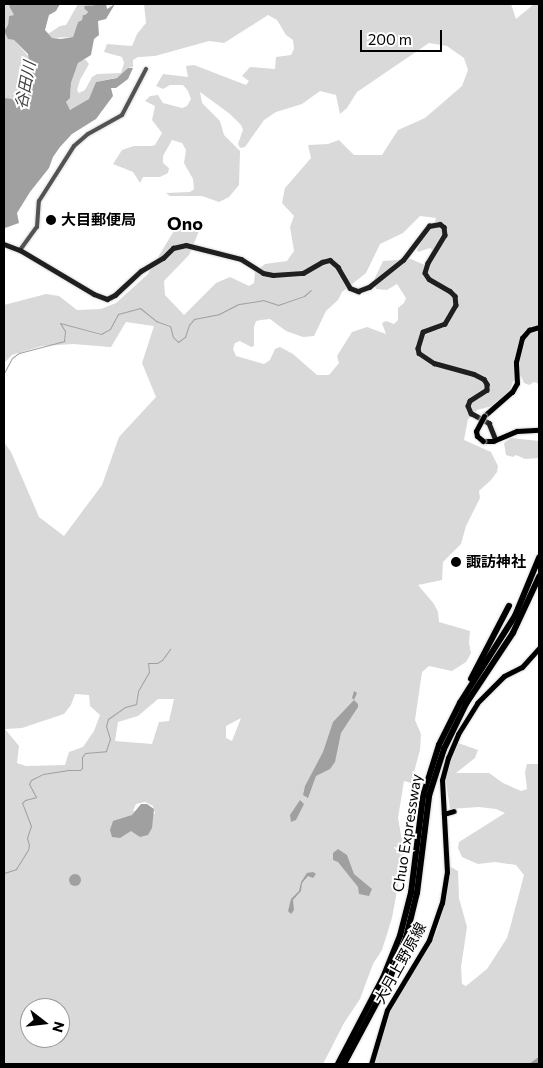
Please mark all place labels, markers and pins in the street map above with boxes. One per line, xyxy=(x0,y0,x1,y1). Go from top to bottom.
place label: 大目郵便局 xyxy=(61,211,136,229)
marker: 大目郵便局 xyxy=(45,214,57,226)
place label: 諏訪神社 xyxy=(466,553,526,571)
marker: 諏訪神社 xyxy=(450,556,462,568)

